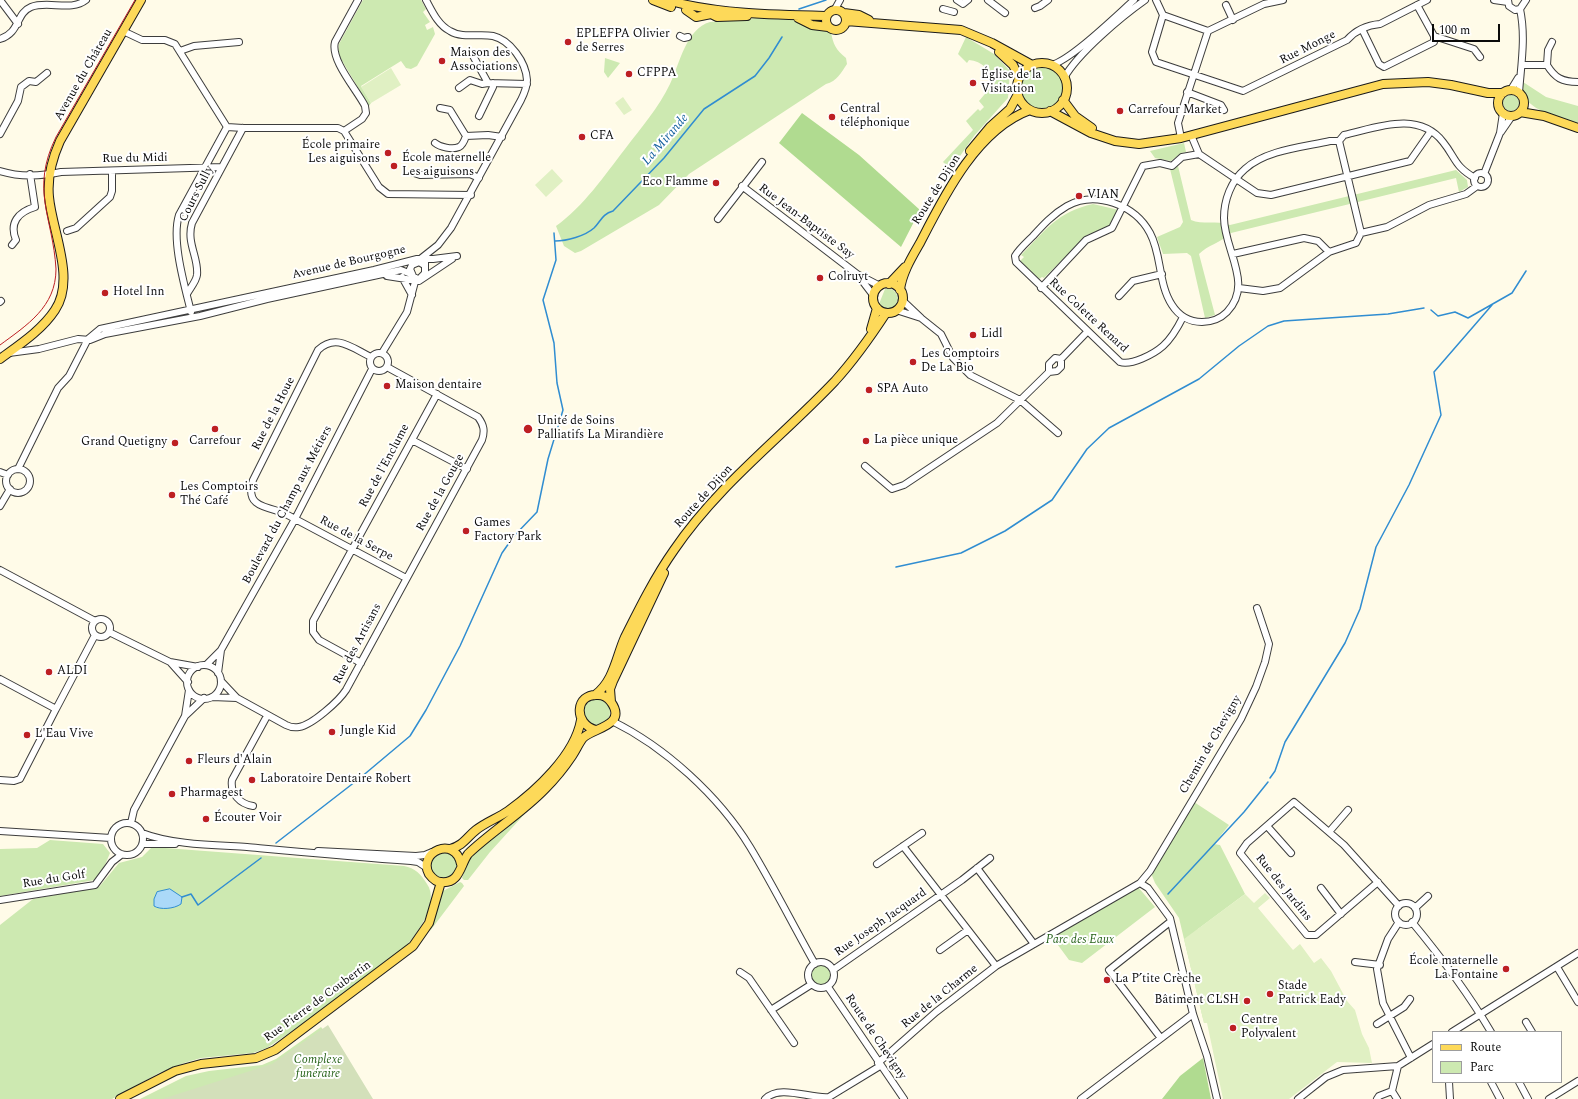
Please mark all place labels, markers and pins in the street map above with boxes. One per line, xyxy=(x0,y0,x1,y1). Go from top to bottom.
place label: EPLEFPA Olivier de Serres xyxy=(576,28,670,56)
marker: EPLEFPA Olivier de Serres xyxy=(563,37,573,47)
place label: Maison des Associations xyxy=(450,47,518,75)
marker: Maison des Associations xyxy=(437,56,447,66)
place label: CFPPA xyxy=(637,67,676,81)
marker: CFPPA xyxy=(624,69,634,79)
place label: Église de la Visitation xyxy=(981,69,1041,97)
marker: Église de la Visitation xyxy=(968,78,978,88)
place label: Central téléphonique xyxy=(840,103,910,131)
place label: Carrefour Market xyxy=(1128,104,1222,118)
marker: Carrefour Market xyxy=(1115,106,1125,116)
marker: Central téléphonique xyxy=(827,112,837,122)
place label: CFA xyxy=(590,130,614,144)
marker: CFA xyxy=(577,132,587,142)
place label: École primaire Les aiguisons xyxy=(302,139,380,167)
marker: École primaire Les aiguisons xyxy=(383,148,393,158)
place label: École maternelle Les aiguisons xyxy=(402,152,491,180)
marker: École maternelle Les aiguisons xyxy=(389,161,399,171)
place label: Eco Flamme xyxy=(642,176,708,190)
marker: Eco Flamme xyxy=(711,178,721,188)
place label: VIAN xyxy=(1087,189,1119,203)
marker: VIAN xyxy=(1074,191,1084,201)
place label: Colruyt xyxy=(828,271,868,285)
marker: Colruyt xyxy=(815,273,825,283)
place label: Hotel Inn xyxy=(113,286,164,300)
marker: Hotel Inn xyxy=(100,288,110,298)
place label: Lidl xyxy=(981,328,1003,342)
marker: Lidl xyxy=(968,330,978,340)
place label: Les Comptoirs De La Bio xyxy=(921,348,999,376)
marker: Les Comptoirs De La Bio xyxy=(908,357,918,367)
place label: Maison dentaire xyxy=(395,379,482,393)
marker: Maison dentaire xyxy=(382,381,392,391)
place label: SPA Auto xyxy=(877,383,928,397)
marker: SPA Auto xyxy=(864,385,874,395)
place label: Unité de Soins Palliatifs La Mirandière xyxy=(537,415,663,443)
marker: Unité de Soins Palliatifs La Mirandière xyxy=(522,423,534,435)
marker: Carrefour xyxy=(210,424,220,434)
place label: La pièce unique xyxy=(874,434,958,448)
place label: Carrefour xyxy=(189,435,241,449)
place label: Grand Quetigny xyxy=(81,436,167,450)
marker: La pièce unique xyxy=(861,436,871,446)
marker: Grand Quetigny xyxy=(170,438,180,448)
place label: Les Comptoirs Thé Café xyxy=(180,481,258,509)
marker: Les Comptoirs Thé Café xyxy=(167,490,177,500)
place label: Games Factory Park xyxy=(474,517,542,545)
marker: Games Factory Park xyxy=(461,526,471,536)
place label: ALDI xyxy=(57,665,87,679)
marker: ALDI xyxy=(44,667,54,677)
place label: Jungle Kid xyxy=(340,725,396,739)
marker: Jungle Kid xyxy=(327,727,337,737)
place label: L'Eau Vive xyxy=(35,728,93,742)
marker: L'Eau Vive xyxy=(22,730,32,740)
place label: Fleurs d'Alain xyxy=(197,754,272,768)
marker: Fleurs d'Alain xyxy=(184,756,194,766)
place label: Laboratoire Dentaire Robert xyxy=(260,773,411,787)
marker: Laboratoire Dentaire Robert xyxy=(247,775,257,785)
place label: Pharmagest xyxy=(180,787,243,801)
marker: Pharmagest xyxy=(167,789,177,799)
place label: Écouter Voir xyxy=(214,812,282,826)
marker: Écouter Voir xyxy=(201,814,211,824)
place label: École maternelle La Fontaine xyxy=(1409,955,1498,983)
marker: École maternelle La Fontaine xyxy=(1501,964,1511,974)
place label: La P’tite Crèche xyxy=(1115,973,1201,987)
marker: La P’tite Crèche xyxy=(1102,975,1112,985)
place label: Stade Patrick Eady xyxy=(1278,980,1346,1008)
marker: Stade Patrick Eady xyxy=(1265,989,1275,999)
place label: Bâtiment CLSH xyxy=(1154,994,1239,1008)
marker: Bâtiment CLSH xyxy=(1242,996,1252,1006)
place label: Centre Polyvalent xyxy=(1241,1014,1296,1042)
marker: Centre Polyvalent xyxy=(1228,1023,1238,1033)

